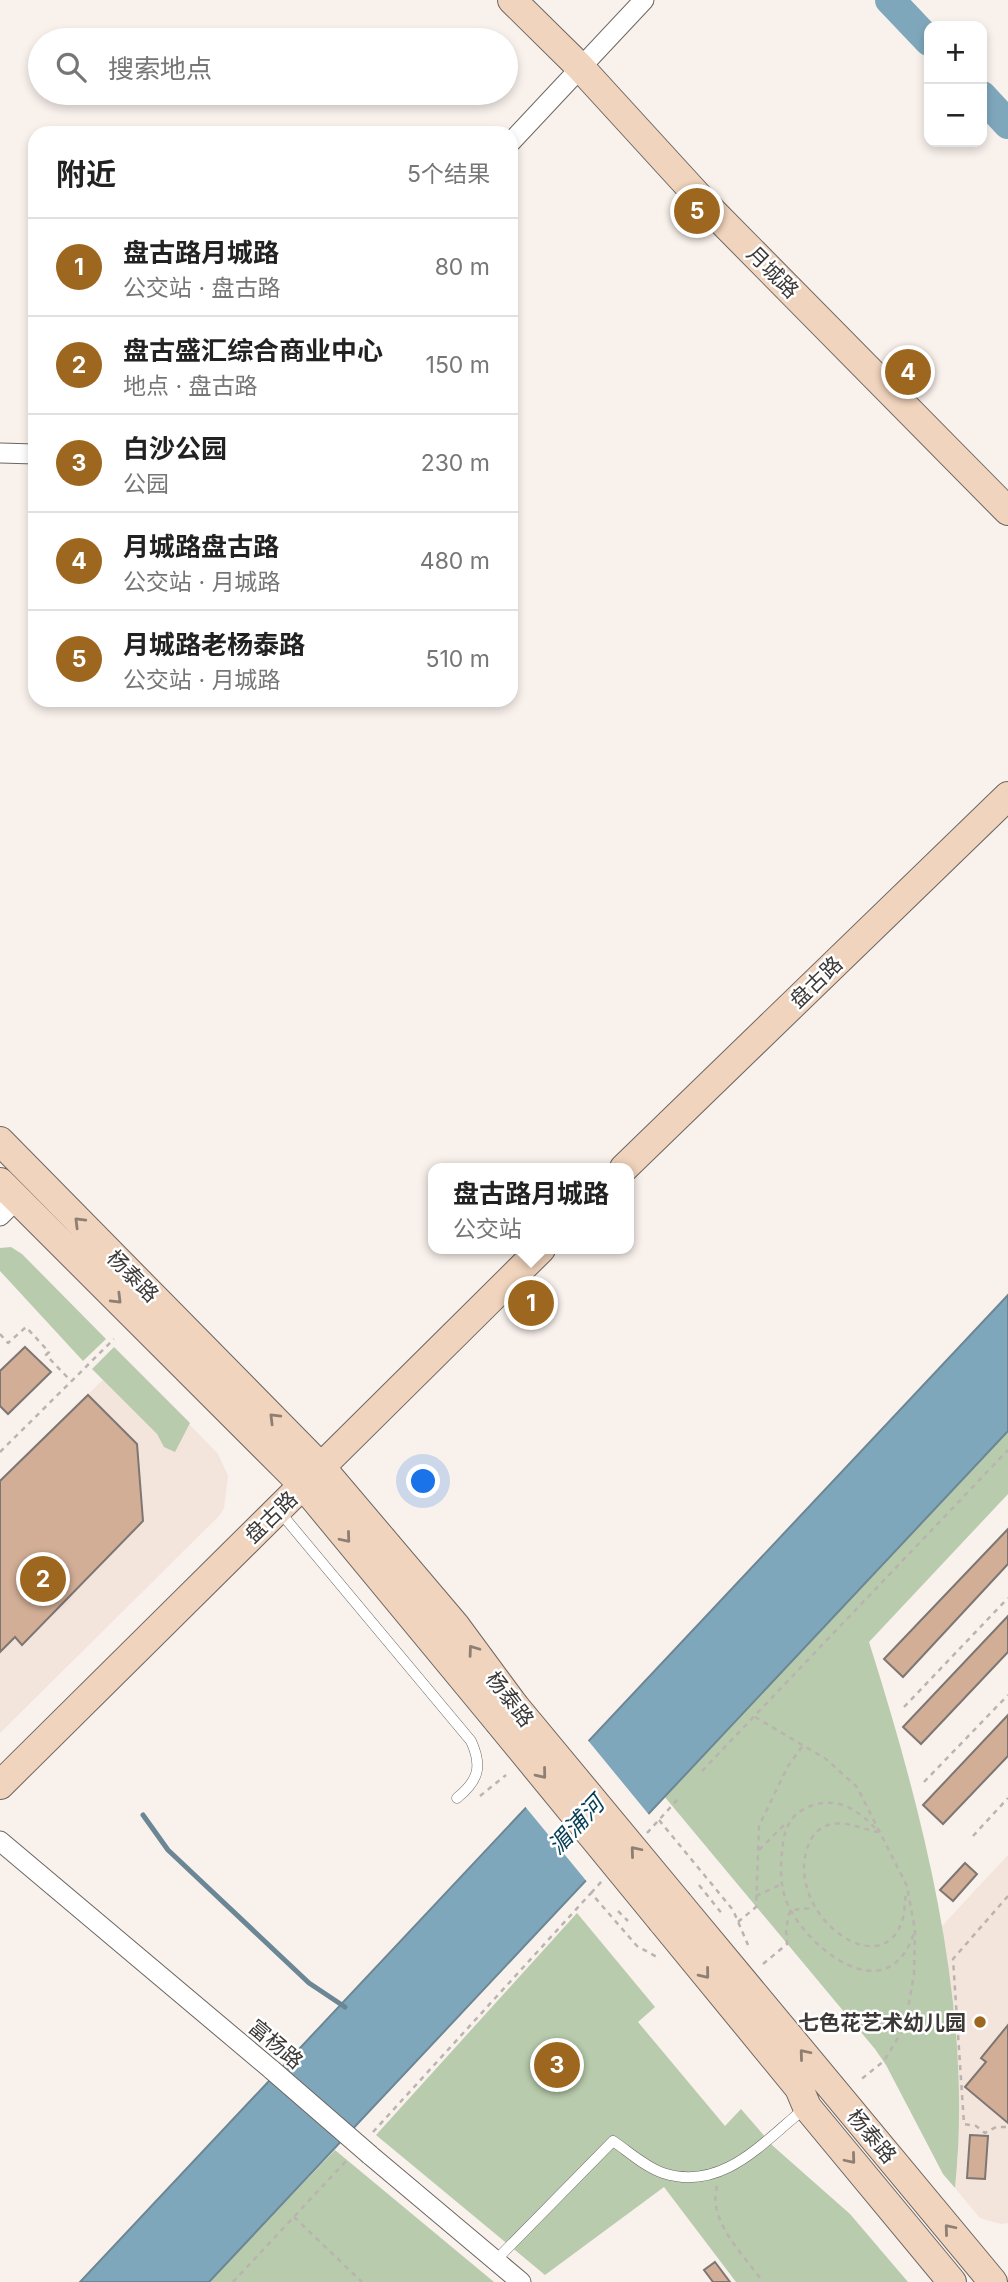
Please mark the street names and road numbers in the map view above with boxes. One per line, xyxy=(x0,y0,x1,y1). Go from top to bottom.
street label: 月城路 xyxy=(742,241,804,303)
street label: 盘古路 xyxy=(785,951,847,1013)
street label: 杨泰路 xyxy=(102,1245,164,1307)
street label: 盘古路 xyxy=(240,1486,302,1548)
street label: 杨泰路 xyxy=(481,1666,539,1732)
street label: 富杨路 xyxy=(244,2014,308,2074)
street label: 杨泰路 xyxy=(842,2104,902,2168)

